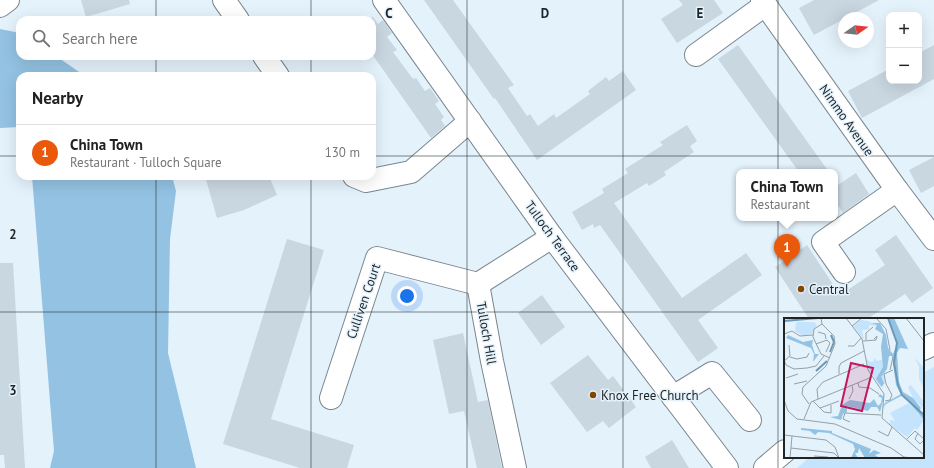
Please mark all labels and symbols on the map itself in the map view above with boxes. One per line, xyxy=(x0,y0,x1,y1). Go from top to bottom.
text: C xyxy=(385,5,393,22)
text: D xyxy=(541,5,549,22)
text: E xyxy=(697,5,704,22)
north arrow xyxy=(838,12,874,48)
street label: Nimmo Avenue xyxy=(816,81,878,160)
street label: Tulloch Terrace xyxy=(521,198,584,275)
text: 2 xyxy=(9,226,17,243)
pin: 1 xyxy=(774,234,800,267)
street label: Culliven Court xyxy=(343,261,385,341)
place label: Central xyxy=(809,281,849,298)
marker: Central xyxy=(796,284,806,294)
your location xyxy=(397,286,417,306)
street label: Tulloch Hill xyxy=(473,300,500,366)
inset map xyxy=(784,318,924,458)
text: 3 xyxy=(9,382,17,399)
place label: Knox Free Church xyxy=(601,387,699,404)
marker: Knox Free Church xyxy=(588,390,598,400)

